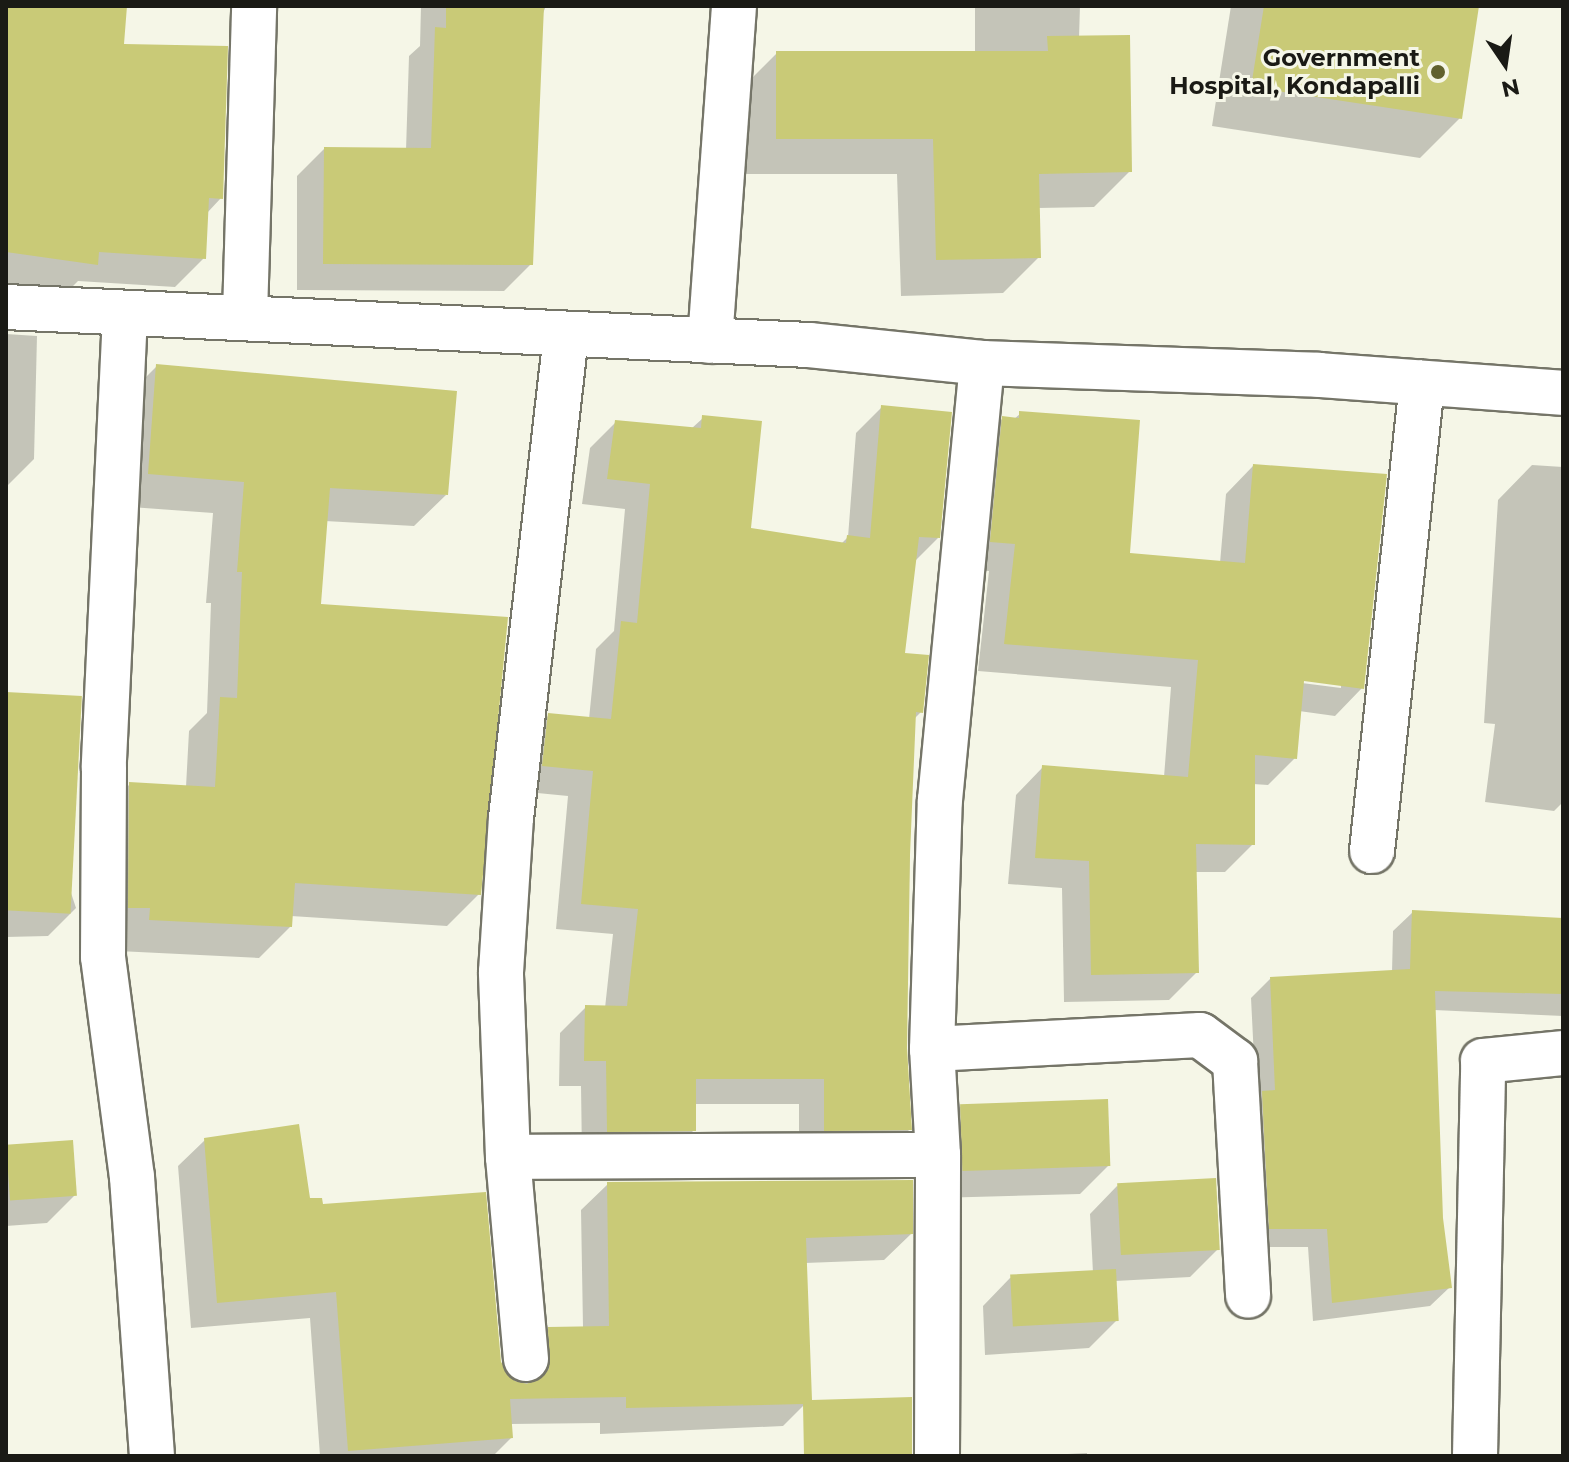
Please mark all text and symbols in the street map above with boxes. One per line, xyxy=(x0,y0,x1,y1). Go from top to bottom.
north arrow xyxy=(1465,24,1545,104)
place label: Government Hospital, Kondapalli xyxy=(1169,44,1420,100)
marker: Government Hospital, Kondapalli xyxy=(1427,61,1449,83)
text: N xyxy=(1499,73,1522,103)

